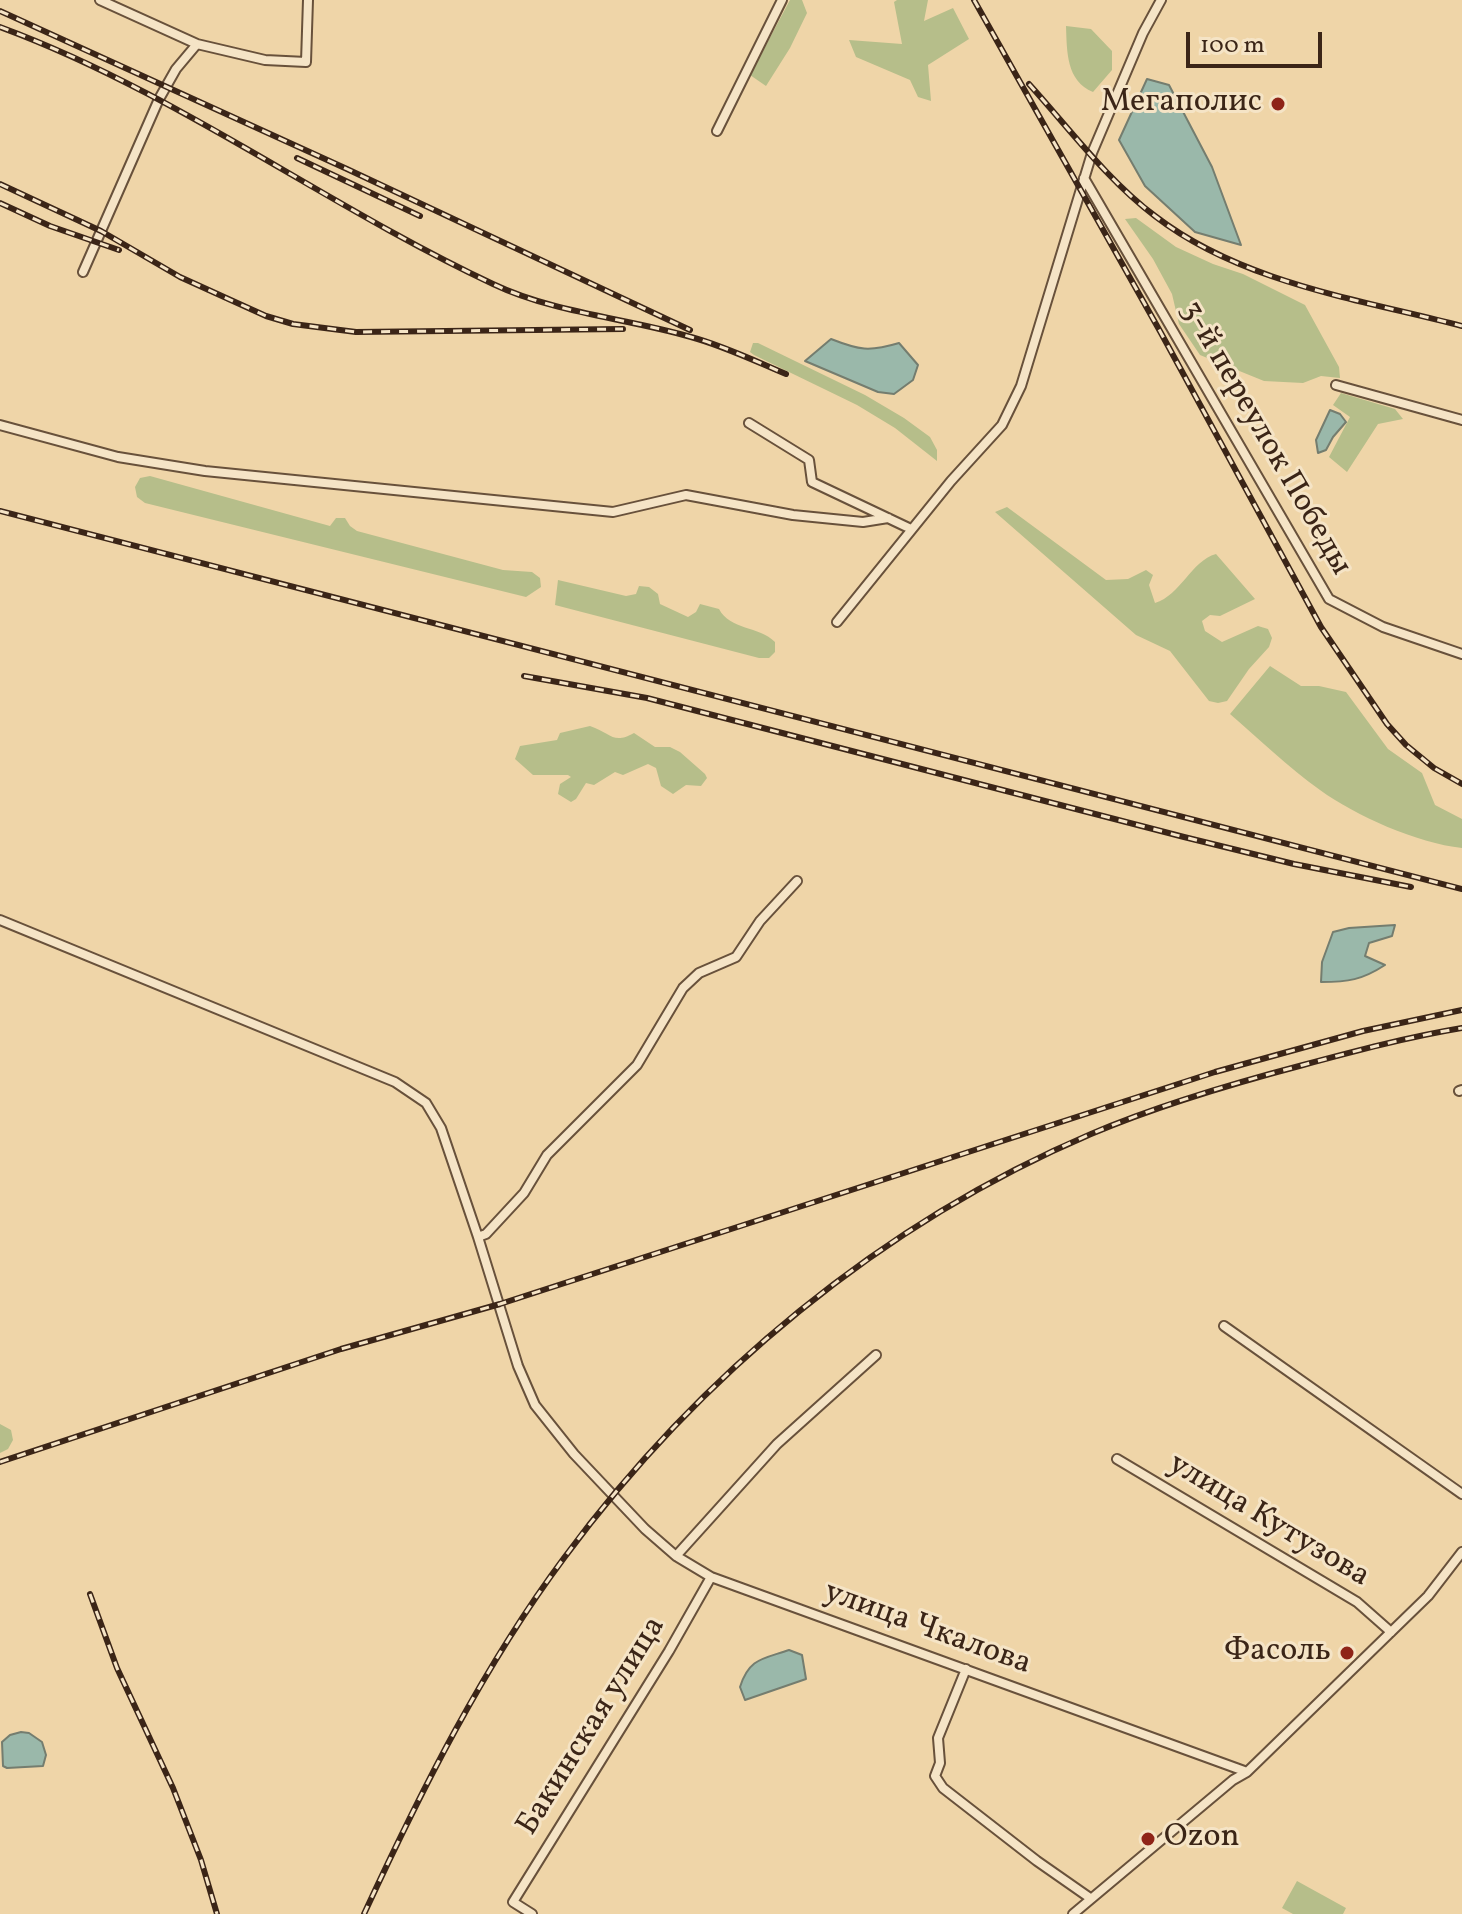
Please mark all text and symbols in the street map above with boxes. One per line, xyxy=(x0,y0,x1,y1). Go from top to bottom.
scale bar xyxy=(1190,16,1326,66)
text: 100 m xyxy=(1200,29,1265,63)
place label: Мегаполис xyxy=(1101,85,1262,123)
marker: Мегаполис xyxy=(1269,95,1287,113)
street label: 3-й переулок Победы xyxy=(1170,295,1358,583)
street label: улица Кутузова xyxy=(1160,1447,1376,1597)
street label: улица Чкалова xyxy=(818,1575,1036,1685)
street label: Бакинская улица xyxy=(510,1610,676,1844)
place label: Фасоль xyxy=(1224,1634,1331,1672)
marker: Фасоль xyxy=(1338,1644,1356,1662)
place label: Ozon xyxy=(1164,1820,1240,1858)
marker: Ozon xyxy=(1139,1830,1157,1848)

